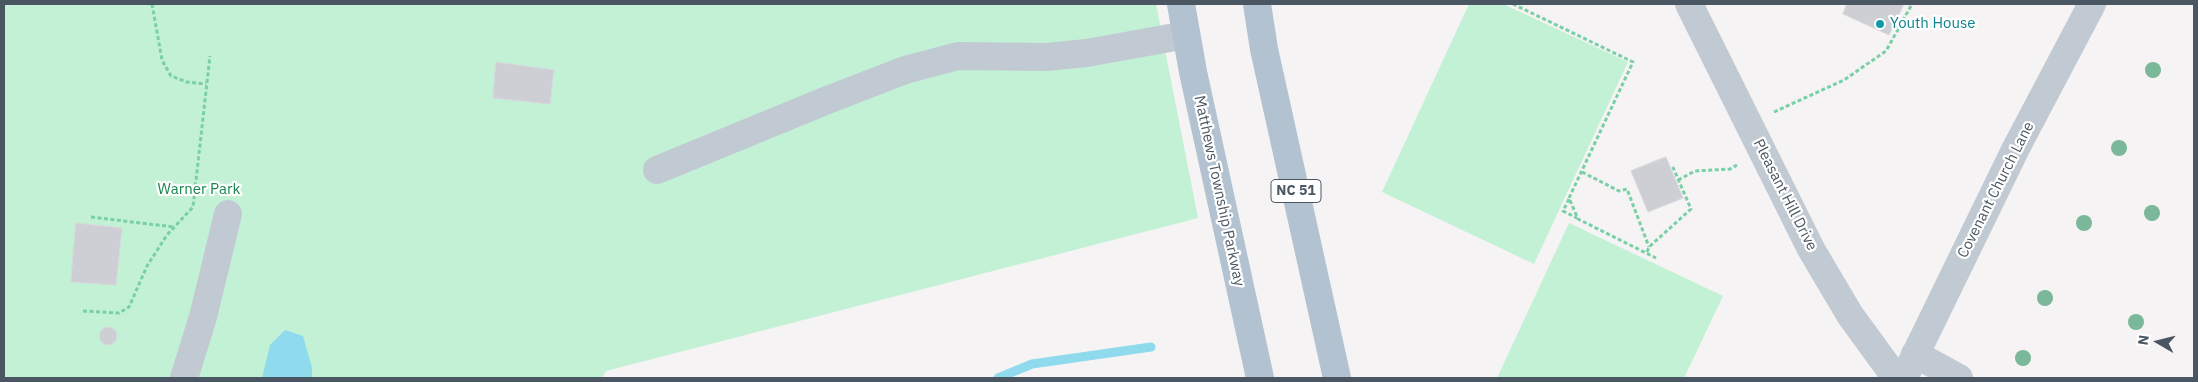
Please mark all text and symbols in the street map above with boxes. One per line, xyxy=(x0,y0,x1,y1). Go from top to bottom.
place label: Youth House xyxy=(1890,15,1975,33)
marker: Youth House xyxy=(1874,18,1886,30)
street label: Matthews Township Parkway xyxy=(1190,94,1248,288)
street label: Covenant Church Lane xyxy=(1954,119,2038,261)
street label: Pleasant Hill Drive xyxy=(1749,136,1821,254)
road number: NC 51 xyxy=(1271,180,1321,202)
park label: Warner Park xyxy=(158,181,240,199)
north arrow xyxy=(2133,317,2183,367)
text: N xyxy=(2134,334,2153,346)

